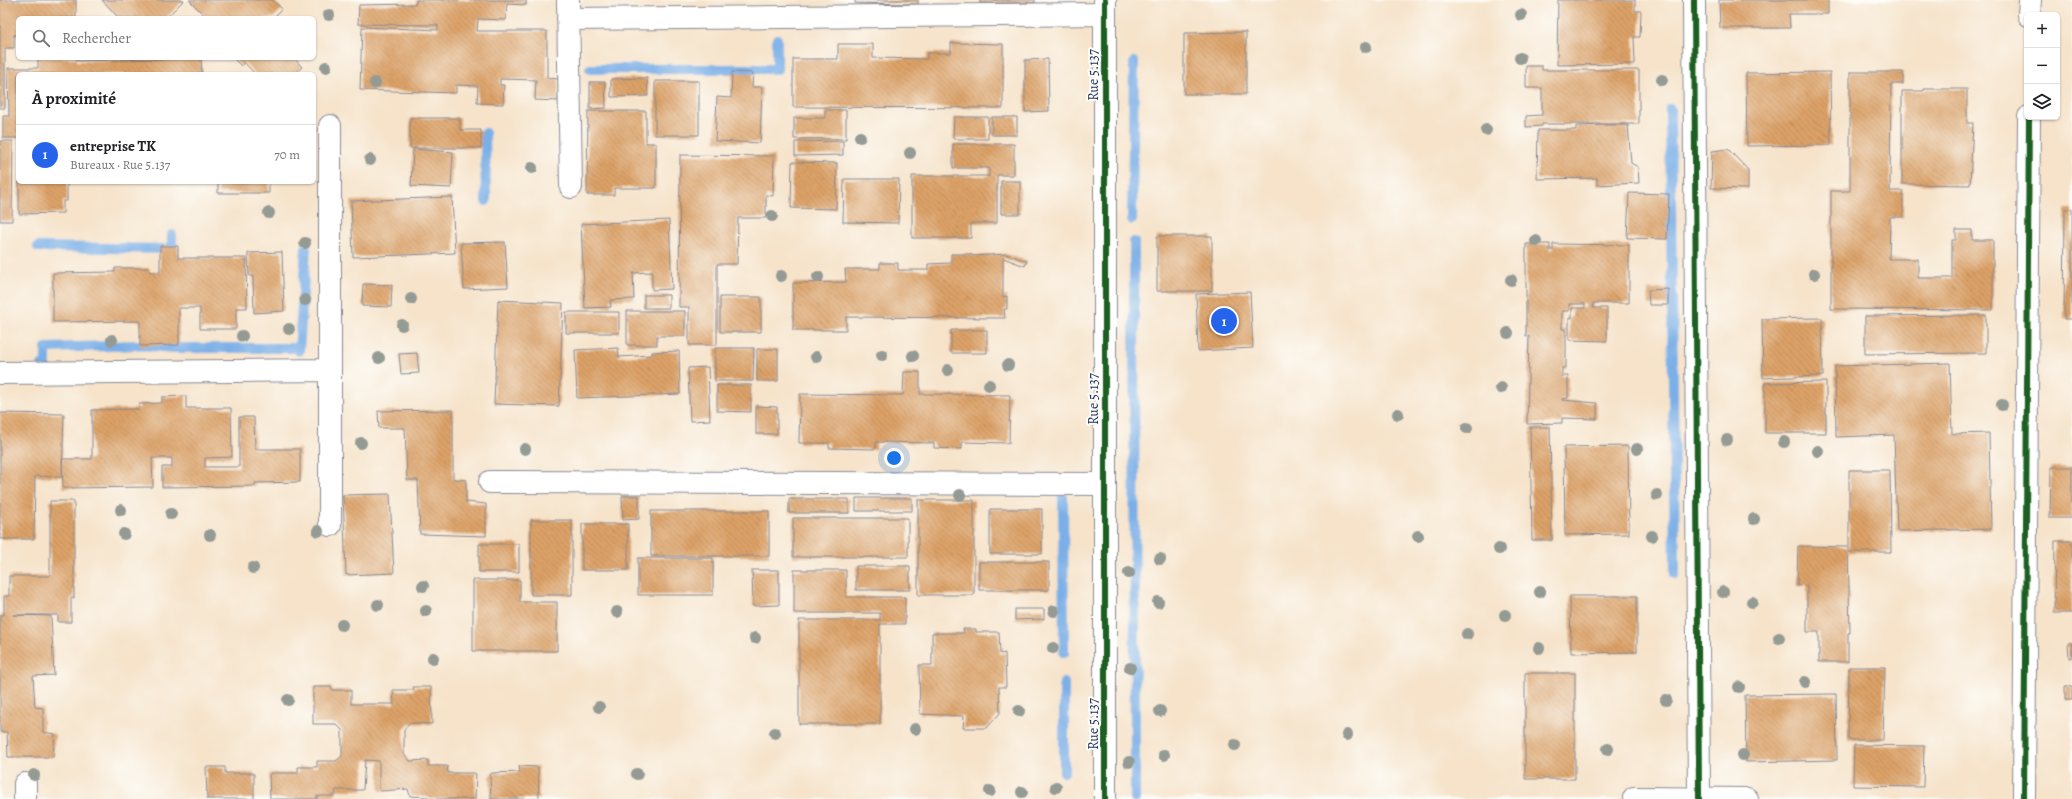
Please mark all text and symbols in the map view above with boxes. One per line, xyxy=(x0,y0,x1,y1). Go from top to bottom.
map controls xyxy=(2024,12,2060,120)
button: + xyxy=(2024,12,2060,48)
search box xyxy=(16,16,316,60)
icon: search xyxy=(30,27,52,49)
text: Rechercher xyxy=(62,28,131,48)
button: − xyxy=(2024,48,2060,84)
street label: Rue 5.137 xyxy=(1084,49,1103,101)
button: layers xyxy=(2024,84,2060,120)
text: À proximité xyxy=(32,87,116,110)
text: entreprise TK xyxy=(70,136,156,156)
text: 1 xyxy=(43,146,47,163)
text: 70 m xyxy=(274,146,300,163)
text: Bureaux · Rue 5.137 xyxy=(70,156,170,173)
pin: 1 xyxy=(1211,306,1237,336)
street label: Rue 5.137 xyxy=(1084,373,1103,425)
your location xyxy=(884,448,904,468)
street label: Rue 5.137 xyxy=(1084,698,1103,750)

